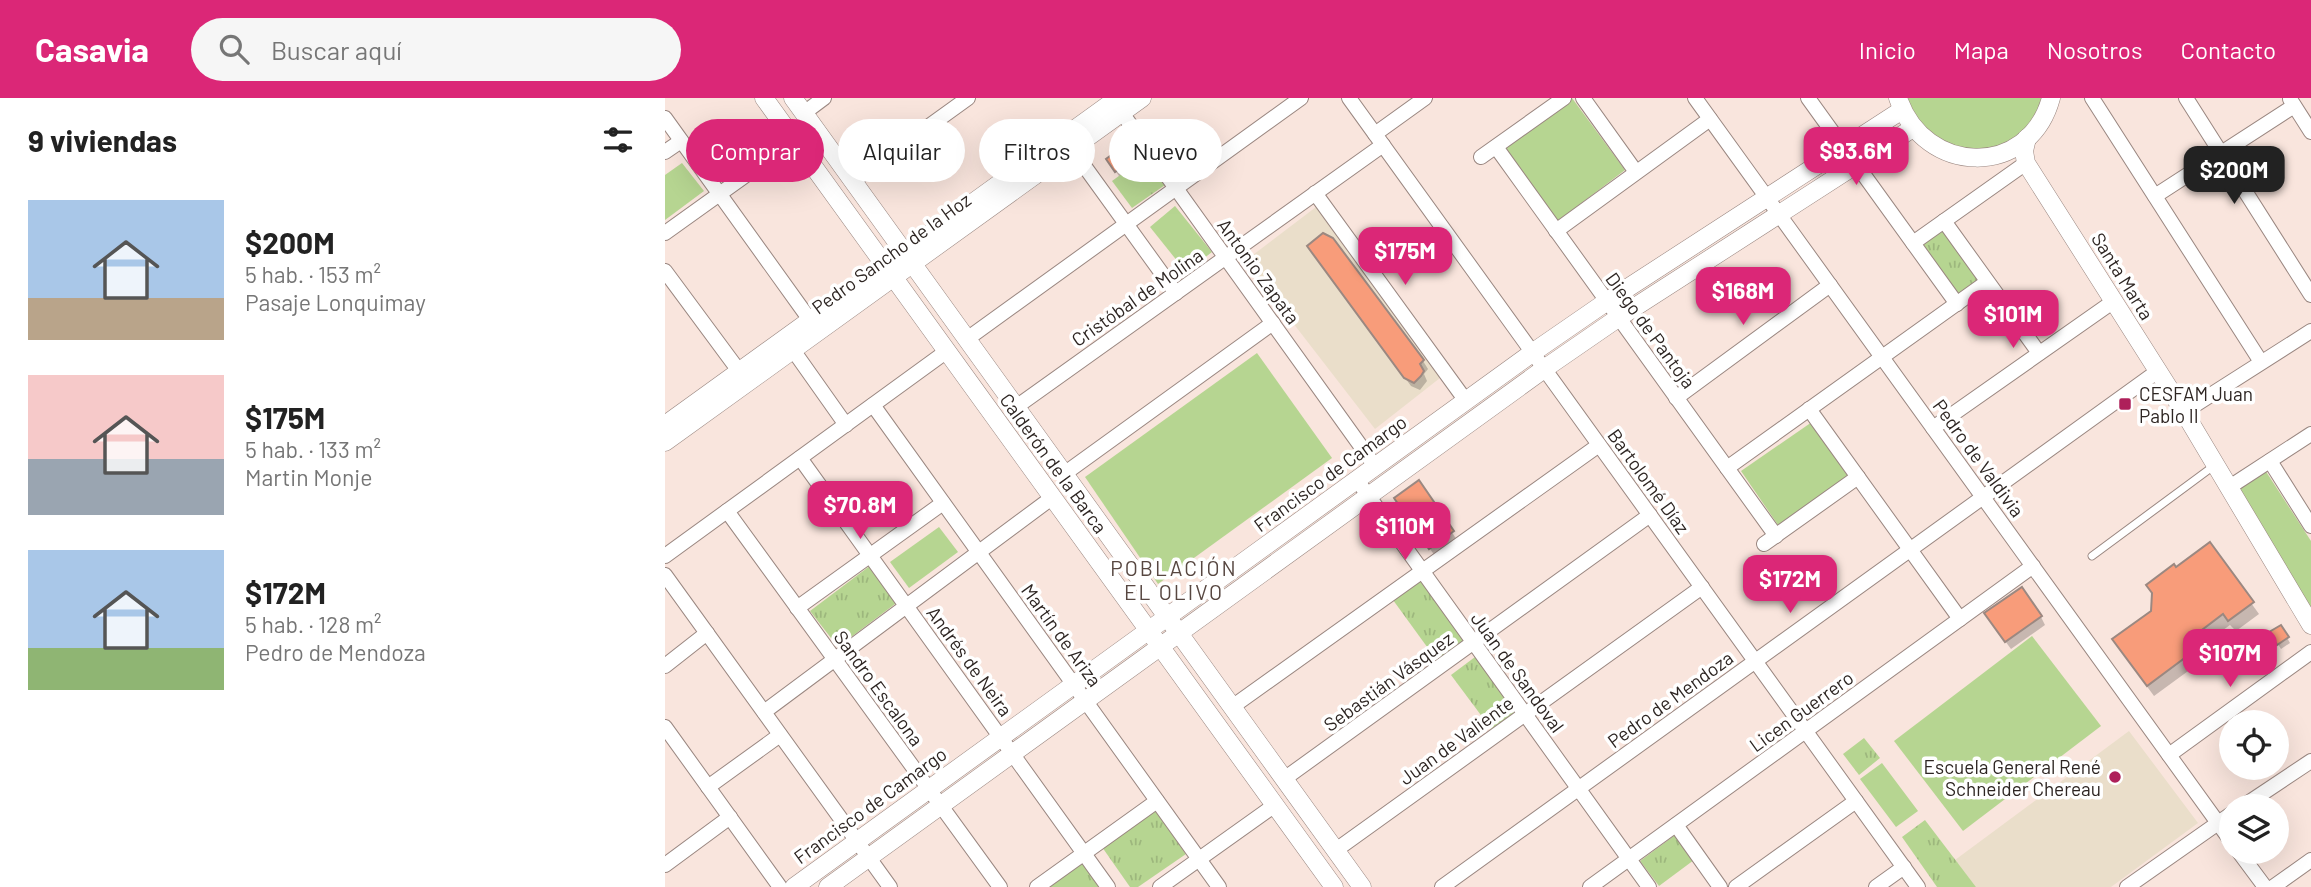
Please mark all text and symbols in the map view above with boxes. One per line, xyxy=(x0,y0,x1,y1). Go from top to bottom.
search box xyxy=(191,18,681,81)
text: Casavia xyxy=(35,29,149,69)
icon: search xyxy=(215,30,253,68)
text: Buscar aquí xyxy=(271,34,402,65)
text: Inicio xyxy=(1859,35,1916,64)
text: Mapa xyxy=(1954,35,2009,64)
text: Nosotros xyxy=(2047,35,2143,64)
text: Contacto xyxy=(2181,35,2276,64)
chip: Comprar xyxy=(686,119,824,182)
chip: Alquilar xyxy=(838,119,965,182)
chip: Filtros xyxy=(979,119,1095,182)
chip: Nuevo xyxy=(1109,119,1222,182)
icon: filters xyxy=(599,121,637,159)
text: 9 viviendas xyxy=(28,122,177,158)
pin: $93.6M xyxy=(1799,127,1913,187)
text: $93.6M xyxy=(1820,136,1892,164)
pin: $200M xyxy=(2185,146,2283,206)
text: $200M xyxy=(2200,155,2268,183)
street label: Pedro Sancho de la Hoz xyxy=(807,188,975,318)
street label: Antonio Zapata xyxy=(1213,214,1305,328)
text: $200M xyxy=(245,224,335,260)
icon: home xyxy=(84,228,168,312)
pin: $175M xyxy=(1356,228,1454,287)
street label: Santa Marta xyxy=(2087,228,2159,324)
text: $175M xyxy=(1374,236,1436,264)
street label: Cristóbal de Molina xyxy=(1067,243,1207,351)
text: 5 hab. · 153 m² xyxy=(245,260,381,288)
street label: Diego de Pantoja xyxy=(1601,267,1701,393)
pin: $168M xyxy=(1694,268,1792,327)
text: $168M xyxy=(1712,276,1774,304)
text: Pasaje Lonquimay xyxy=(245,288,426,316)
pin: $101M xyxy=(1964,290,2062,350)
text: $101M xyxy=(1984,299,2042,327)
place label: CESFAM Juan Pablo II xyxy=(2139,382,2253,427)
street label: Calderón de la Barca xyxy=(996,389,1112,537)
street label: Pedro de Valdivia xyxy=(1929,395,2029,521)
marker: CESFAM Juan Pablo II xyxy=(2117,396,2133,412)
text: $175M xyxy=(245,399,325,435)
icon: home xyxy=(84,403,168,487)
street label: Francisco de Camargo xyxy=(1249,410,1411,536)
street label: Bartolomé Díaz xyxy=(1603,424,1695,538)
text: 5 hab. · 133 m² xyxy=(245,435,381,463)
text: Martin Monje xyxy=(245,463,372,491)
pin: $70.8M xyxy=(803,482,917,541)
text: $70.8M xyxy=(824,490,896,518)
pin: $110M xyxy=(1356,503,1454,562)
text: $110M xyxy=(1375,511,1435,539)
district label: POBLACIÓN EL OLIVO xyxy=(1110,555,1238,604)
pin: $172M xyxy=(1741,556,1839,615)
text: $172M xyxy=(1759,564,1821,592)
text: $172M xyxy=(245,574,326,610)
icon: home xyxy=(84,578,168,662)
street label: Martín de Ariza xyxy=(1017,579,1107,691)
street label: Andrés de Neira xyxy=(922,601,1018,721)
street label: Juan de Sandoval xyxy=(1467,607,1569,737)
text: 5 hab. · 128 m² xyxy=(245,610,382,638)
street label: Sandro Escalona xyxy=(829,626,929,750)
street label: Sebastián Vásquez xyxy=(1319,626,1457,736)
pin: $107M xyxy=(2181,630,2279,689)
text: Pedro de Mendoza xyxy=(245,638,426,666)
text: $107M xyxy=(2199,638,2261,666)
street label: Pedro de Mendoza xyxy=(1603,646,1737,752)
street label: Licen Guerrero xyxy=(1745,666,1857,756)
street label: Juan de Valiente xyxy=(1394,691,1518,789)
map controls xyxy=(2219,710,2289,864)
button: locate xyxy=(2219,710,2289,780)
street label: Francisco de Camargo xyxy=(789,742,951,868)
place label: Escuela General René Schneider Chereau xyxy=(1924,755,2101,800)
marker: Escuela General René Schneider Chereau xyxy=(2107,769,2123,785)
button: layers xyxy=(2219,794,2289,864)

